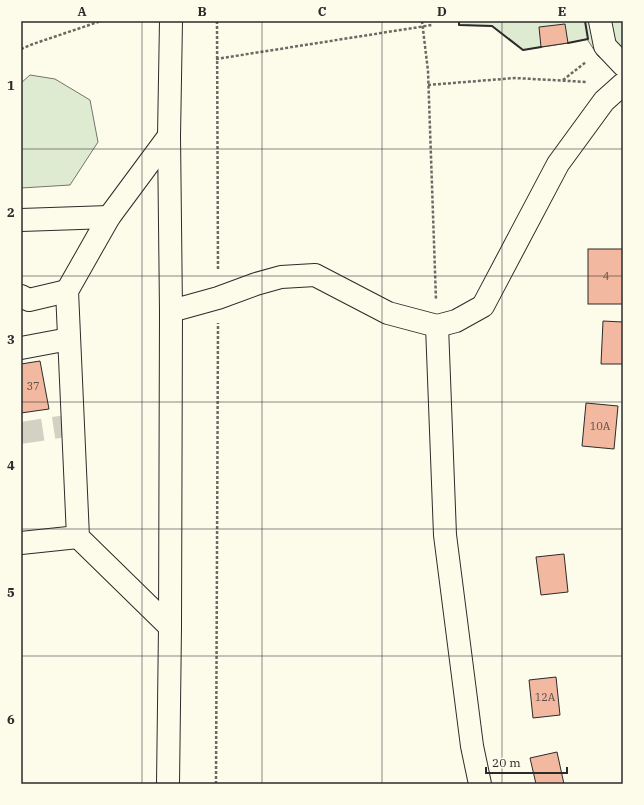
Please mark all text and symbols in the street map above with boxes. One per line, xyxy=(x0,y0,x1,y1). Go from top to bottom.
text: A xyxy=(77,3,87,20)
text: B xyxy=(197,3,207,20)
text: C xyxy=(318,3,327,20)
text: D xyxy=(437,3,447,20)
text: E xyxy=(558,3,566,20)
text: 1 xyxy=(7,77,15,94)
text: 2 xyxy=(7,204,15,221)
house number: 4 xyxy=(603,269,610,283)
text: 3 xyxy=(7,331,15,348)
house number: 37 xyxy=(26,379,40,393)
house number: 10А xyxy=(590,419,611,433)
text: 4 xyxy=(7,457,15,474)
text: 5 xyxy=(7,584,15,601)
house number: 12А xyxy=(535,690,556,704)
text: 6 xyxy=(7,711,15,728)
scale bar xyxy=(486,749,567,775)
text: 20 m xyxy=(492,755,521,770)

